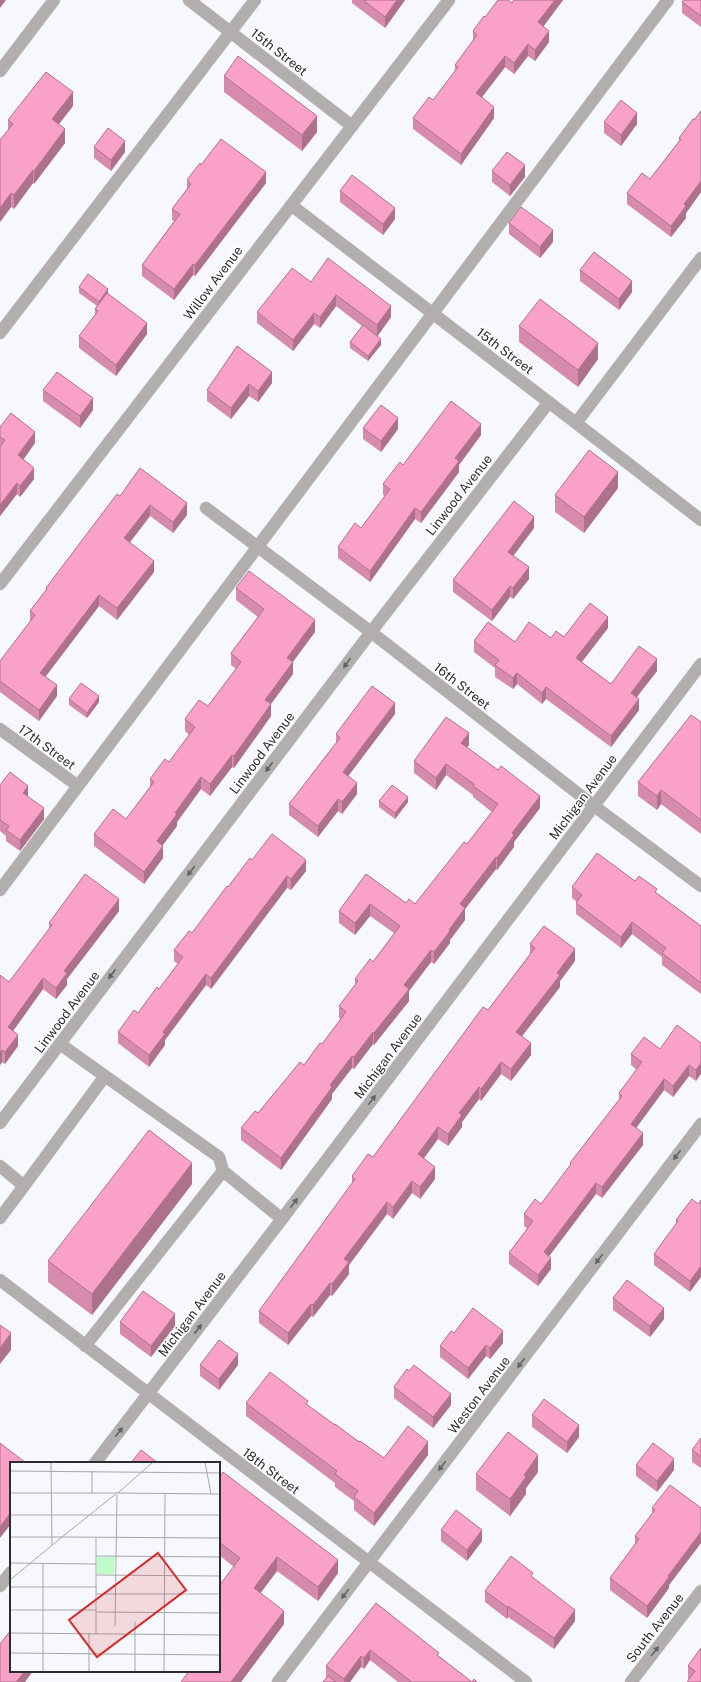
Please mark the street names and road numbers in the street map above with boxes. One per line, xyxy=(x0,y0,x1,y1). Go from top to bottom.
street label: 15th Street xyxy=(248,25,310,79)
street label: Willow Avenue xyxy=(180,243,246,323)
street label: 15th Street xyxy=(474,325,536,377)
street label: Linwood Avenue xyxy=(423,452,495,538)
street label: 16th Street xyxy=(431,659,493,713)
street label: Linwood Avenue xyxy=(226,709,298,797)
street label: 17th Street xyxy=(16,721,78,773)
street label: Michigan Avenue xyxy=(546,751,620,843)
street label: Linwood Avenue xyxy=(31,968,103,1056)
street label: Michigan Avenue xyxy=(351,1010,425,1102)
street label: Michigan Avenue xyxy=(155,1268,229,1360)
street label: Weston Avenue xyxy=(445,1353,513,1437)
street label: 18th Street xyxy=(240,1445,302,1497)
street label: South Avenue xyxy=(623,1590,687,1666)

